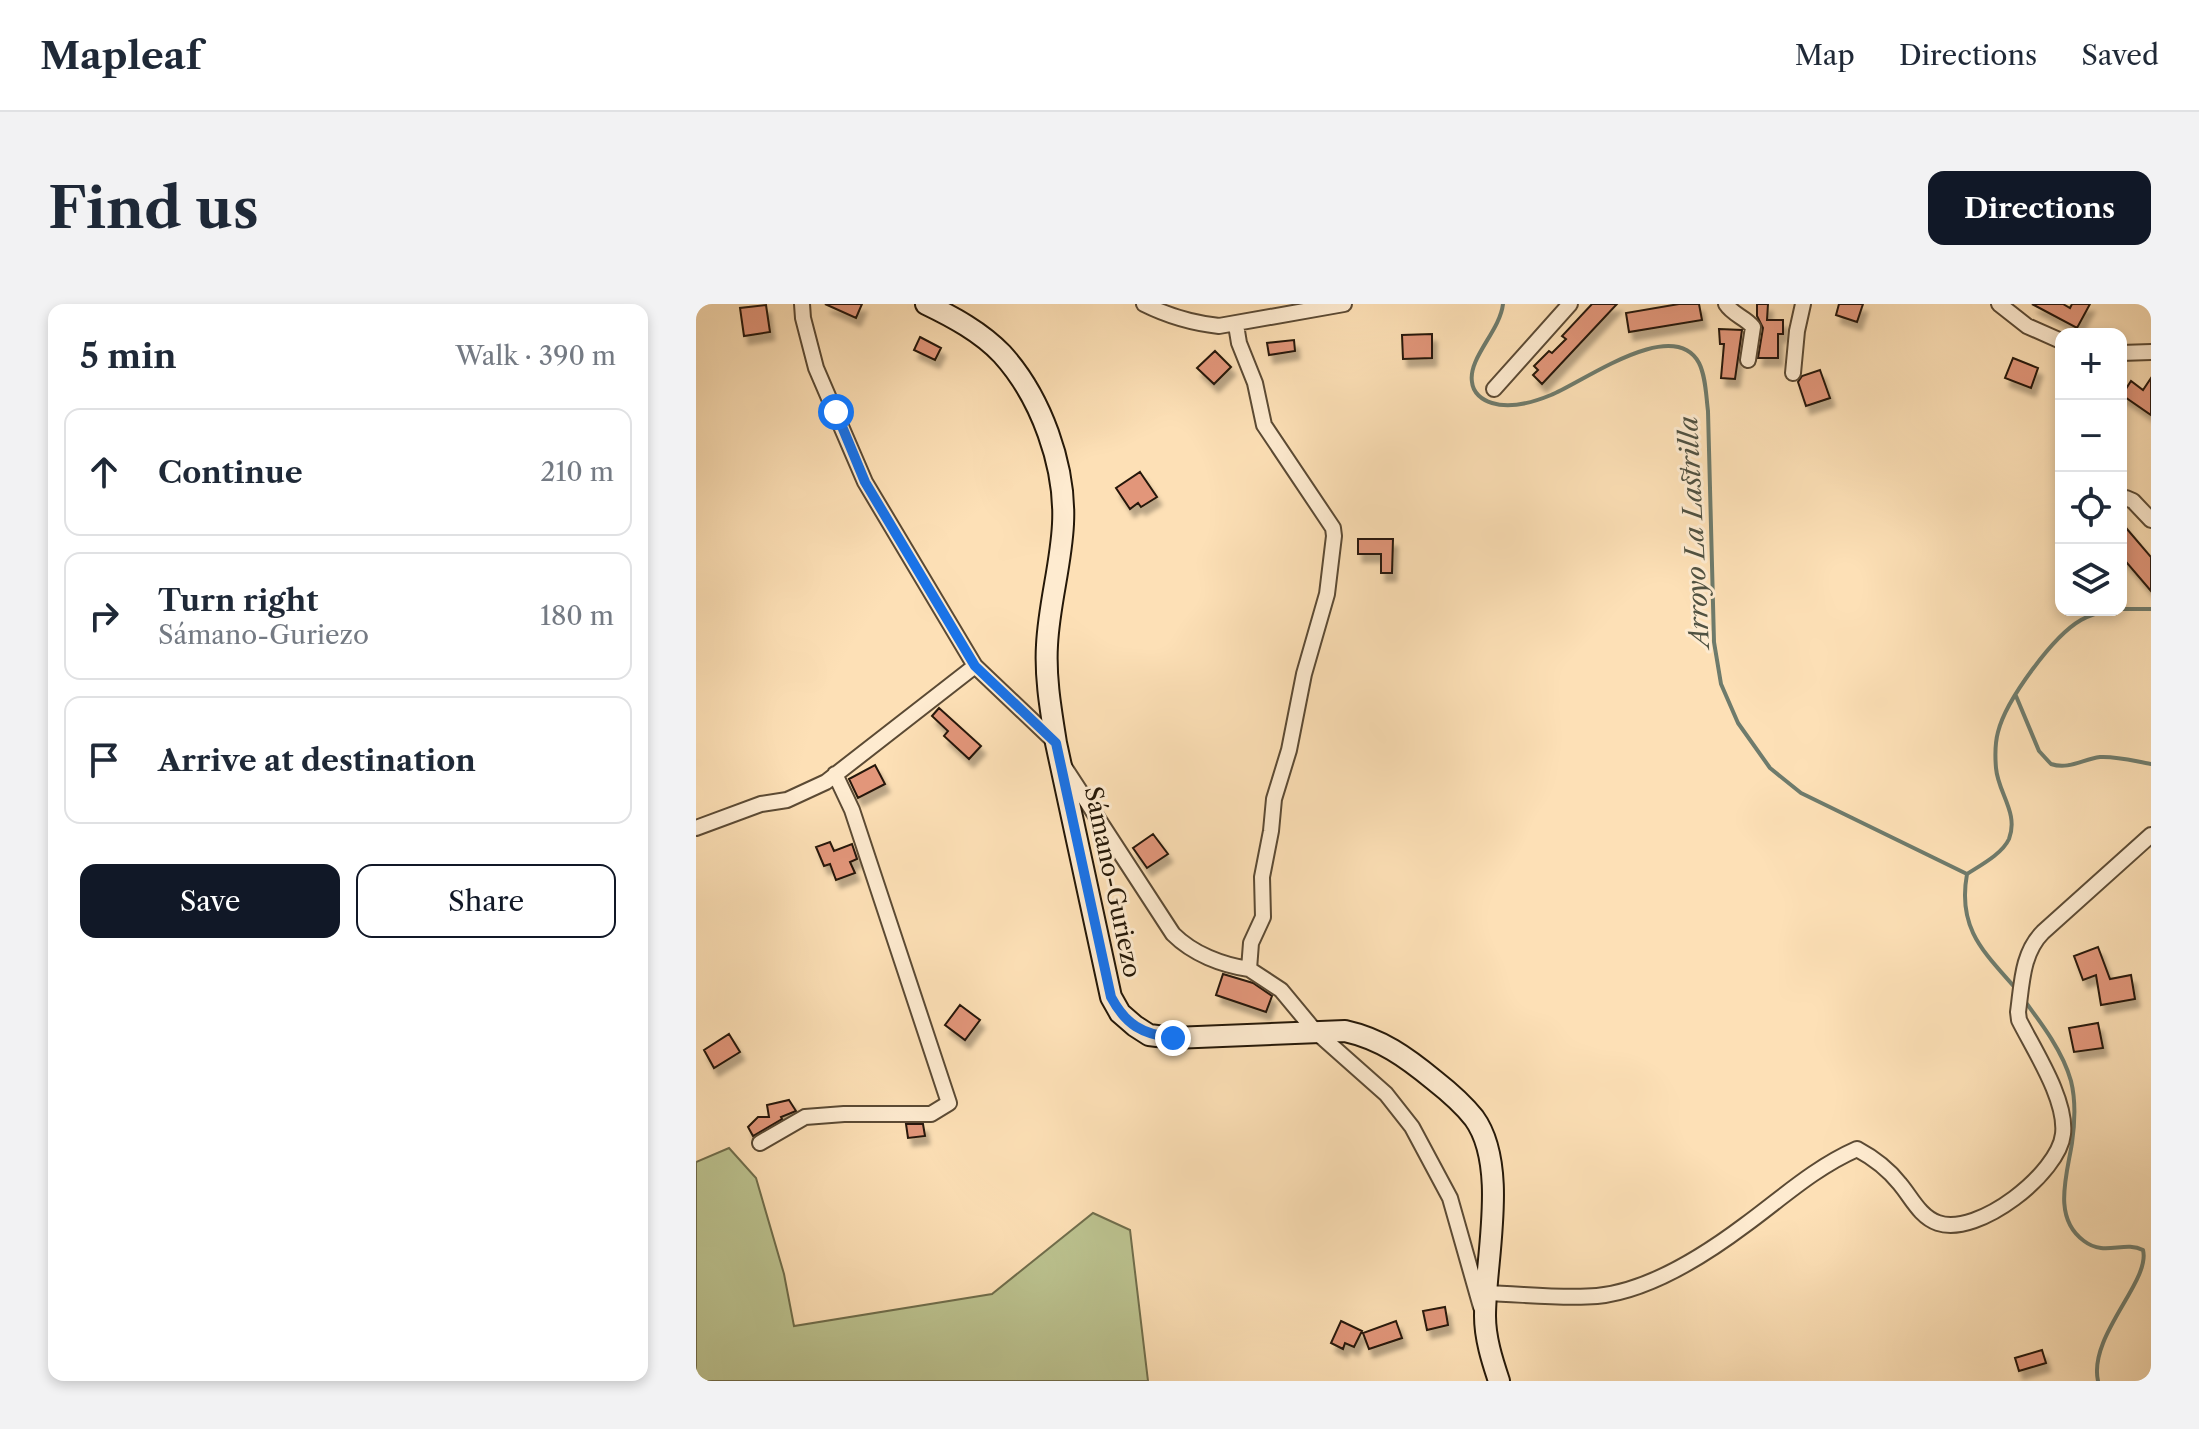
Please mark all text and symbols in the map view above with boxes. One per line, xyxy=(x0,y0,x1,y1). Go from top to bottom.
text: Mapleaf xyxy=(40,32,202,79)
text: Map xyxy=(1795,38,1855,72)
text: Directions xyxy=(1899,38,2037,72)
text: Saved xyxy=(2081,38,2159,72)
button: Directions xyxy=(1928,171,2151,245)
text: Find us xyxy=(48,174,259,243)
map controls xyxy=(2055,328,2127,616)
button: + xyxy=(2055,328,2127,400)
text: 5 min xyxy=(80,335,177,377)
text: Walk · 390 m xyxy=(456,340,616,372)
route start xyxy=(818,394,854,430)
button: − xyxy=(2055,400,2127,472)
water label: Arroyo La Lastrilla xyxy=(1672,415,1716,653)
icon: ahead xyxy=(82,450,126,494)
text: Continue xyxy=(158,454,303,491)
text: 210 m xyxy=(541,456,614,488)
button: locate xyxy=(2055,472,2127,544)
button: layers xyxy=(2055,544,2127,616)
text: Turn right xyxy=(158,582,318,619)
icon: right xyxy=(82,594,126,638)
text: 180 m xyxy=(540,600,614,632)
text: Sámano-Guriezo xyxy=(158,619,369,651)
icon: arrive xyxy=(82,738,126,782)
text: Arrive at destination xyxy=(158,742,476,779)
street label: Sámano-Guriezo xyxy=(1079,784,1147,980)
button: Save xyxy=(80,864,340,938)
button: Share xyxy=(356,864,616,938)
route end xyxy=(1155,1020,1191,1056)

